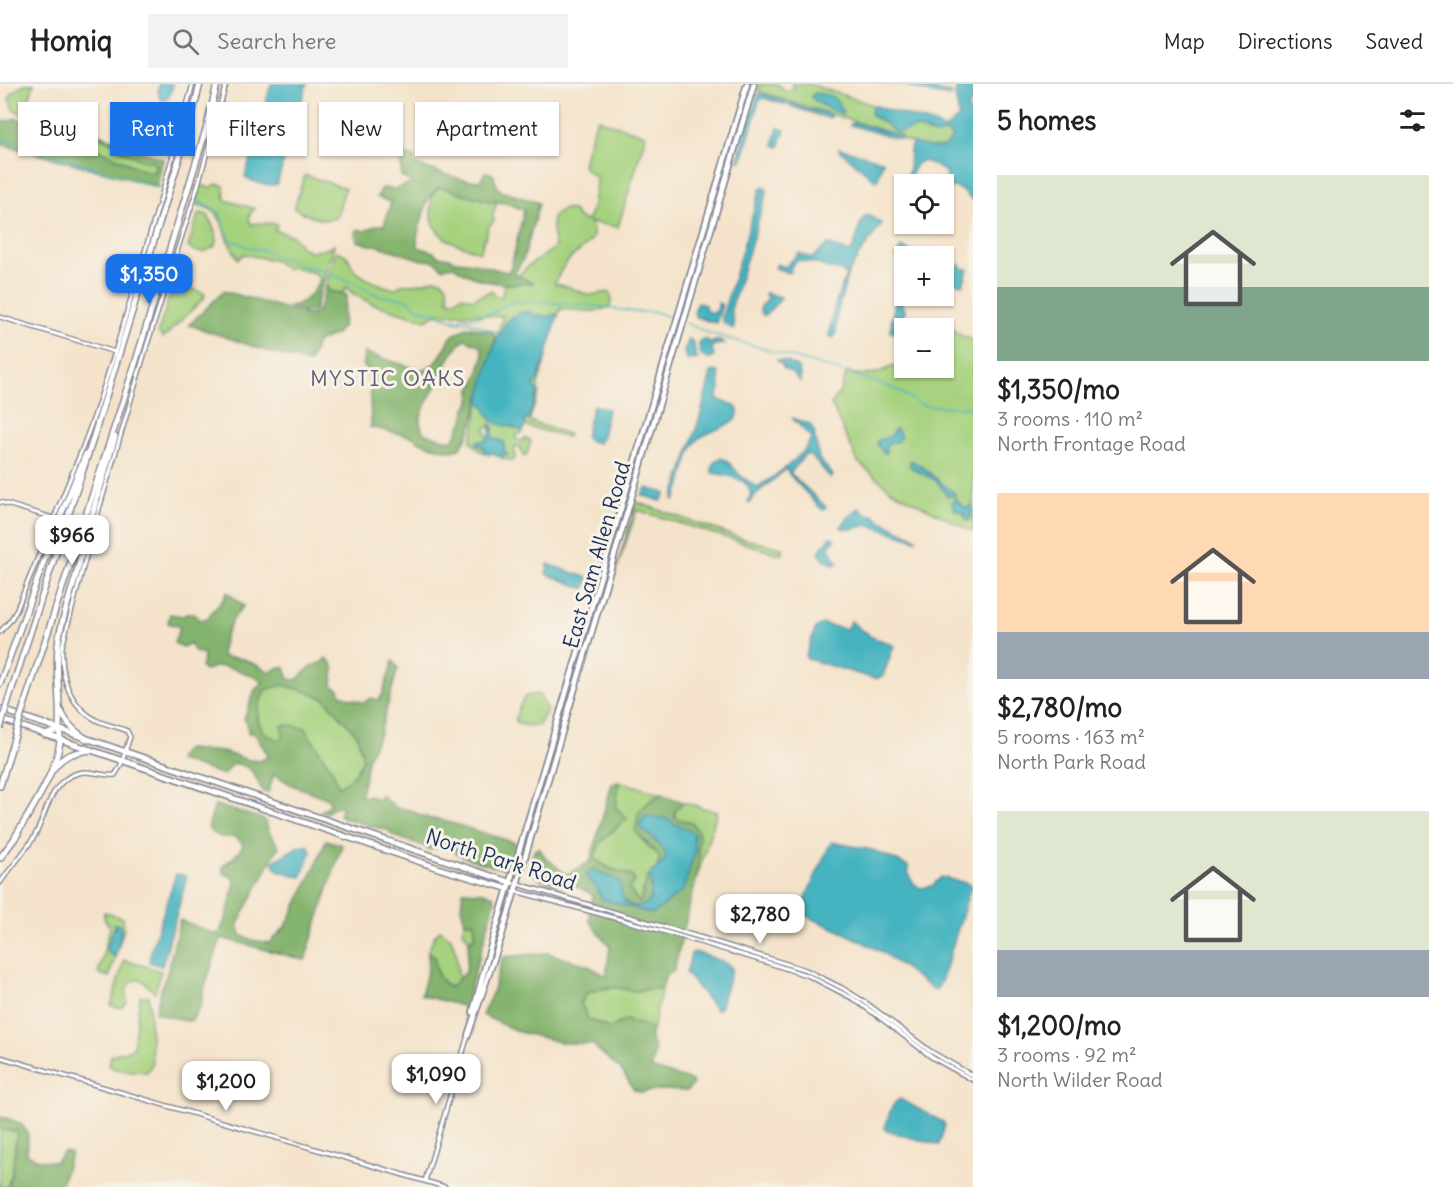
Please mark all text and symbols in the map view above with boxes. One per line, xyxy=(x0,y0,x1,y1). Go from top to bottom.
search box xyxy=(148,14,568,68)
text: Homiq xyxy=(30,23,112,59)
icon: search xyxy=(169,25,202,58)
text: Search here xyxy=(217,27,336,55)
text: Map xyxy=(1164,28,1205,55)
text: Directions xyxy=(1238,28,1332,55)
text: Saved xyxy=(1365,28,1423,55)
chip: Buy xyxy=(18,102,98,156)
chip: Rent xyxy=(110,102,195,156)
chip: Filters xyxy=(207,102,307,156)
chip: New xyxy=(319,102,403,156)
chip: Apartment xyxy=(415,102,559,156)
text: 5 homes xyxy=(997,104,1096,137)
icon: filters xyxy=(1396,104,1429,137)
map controls xyxy=(894,174,954,378)
button: locate xyxy=(894,174,954,234)
icon: home xyxy=(1159,214,1267,322)
button: + xyxy=(894,246,954,306)
pin: $1,350 xyxy=(100,254,198,305)
text: $1,350 xyxy=(120,261,178,286)
button: − xyxy=(894,318,954,378)
district label: MYSTIC OAKS xyxy=(310,364,466,392)
text: $1,350/mo xyxy=(997,373,1120,406)
text: 3 rooms · 110 m² xyxy=(997,406,1143,431)
text: North Frontage Road xyxy=(997,431,1186,456)
street label: East Sam Allen Road xyxy=(557,458,636,652)
pin: $966 xyxy=(36,515,108,566)
text: $966 xyxy=(49,522,95,547)
icon: home xyxy=(1159,532,1267,640)
text: $2,780/mo xyxy=(997,691,1122,724)
text: 5 rooms · 163 m² xyxy=(997,724,1145,749)
text: North Park Road xyxy=(997,749,1146,774)
street label: North Park Road xyxy=(423,823,580,897)
icon: home xyxy=(1159,850,1267,958)
pin: $2,780 xyxy=(711,894,809,945)
text: $2,780 xyxy=(730,901,790,926)
text: $1,200/mo xyxy=(997,1009,1121,1042)
text: 3 rooms · 92 m² xyxy=(997,1042,1136,1067)
pin: $1,090 xyxy=(387,1054,485,1105)
pin: $1,200 xyxy=(177,1061,275,1112)
text: $1,090 xyxy=(406,1061,466,1086)
text: North Wilder Road xyxy=(997,1067,1162,1092)
text: $1,200 xyxy=(196,1068,256,1093)

